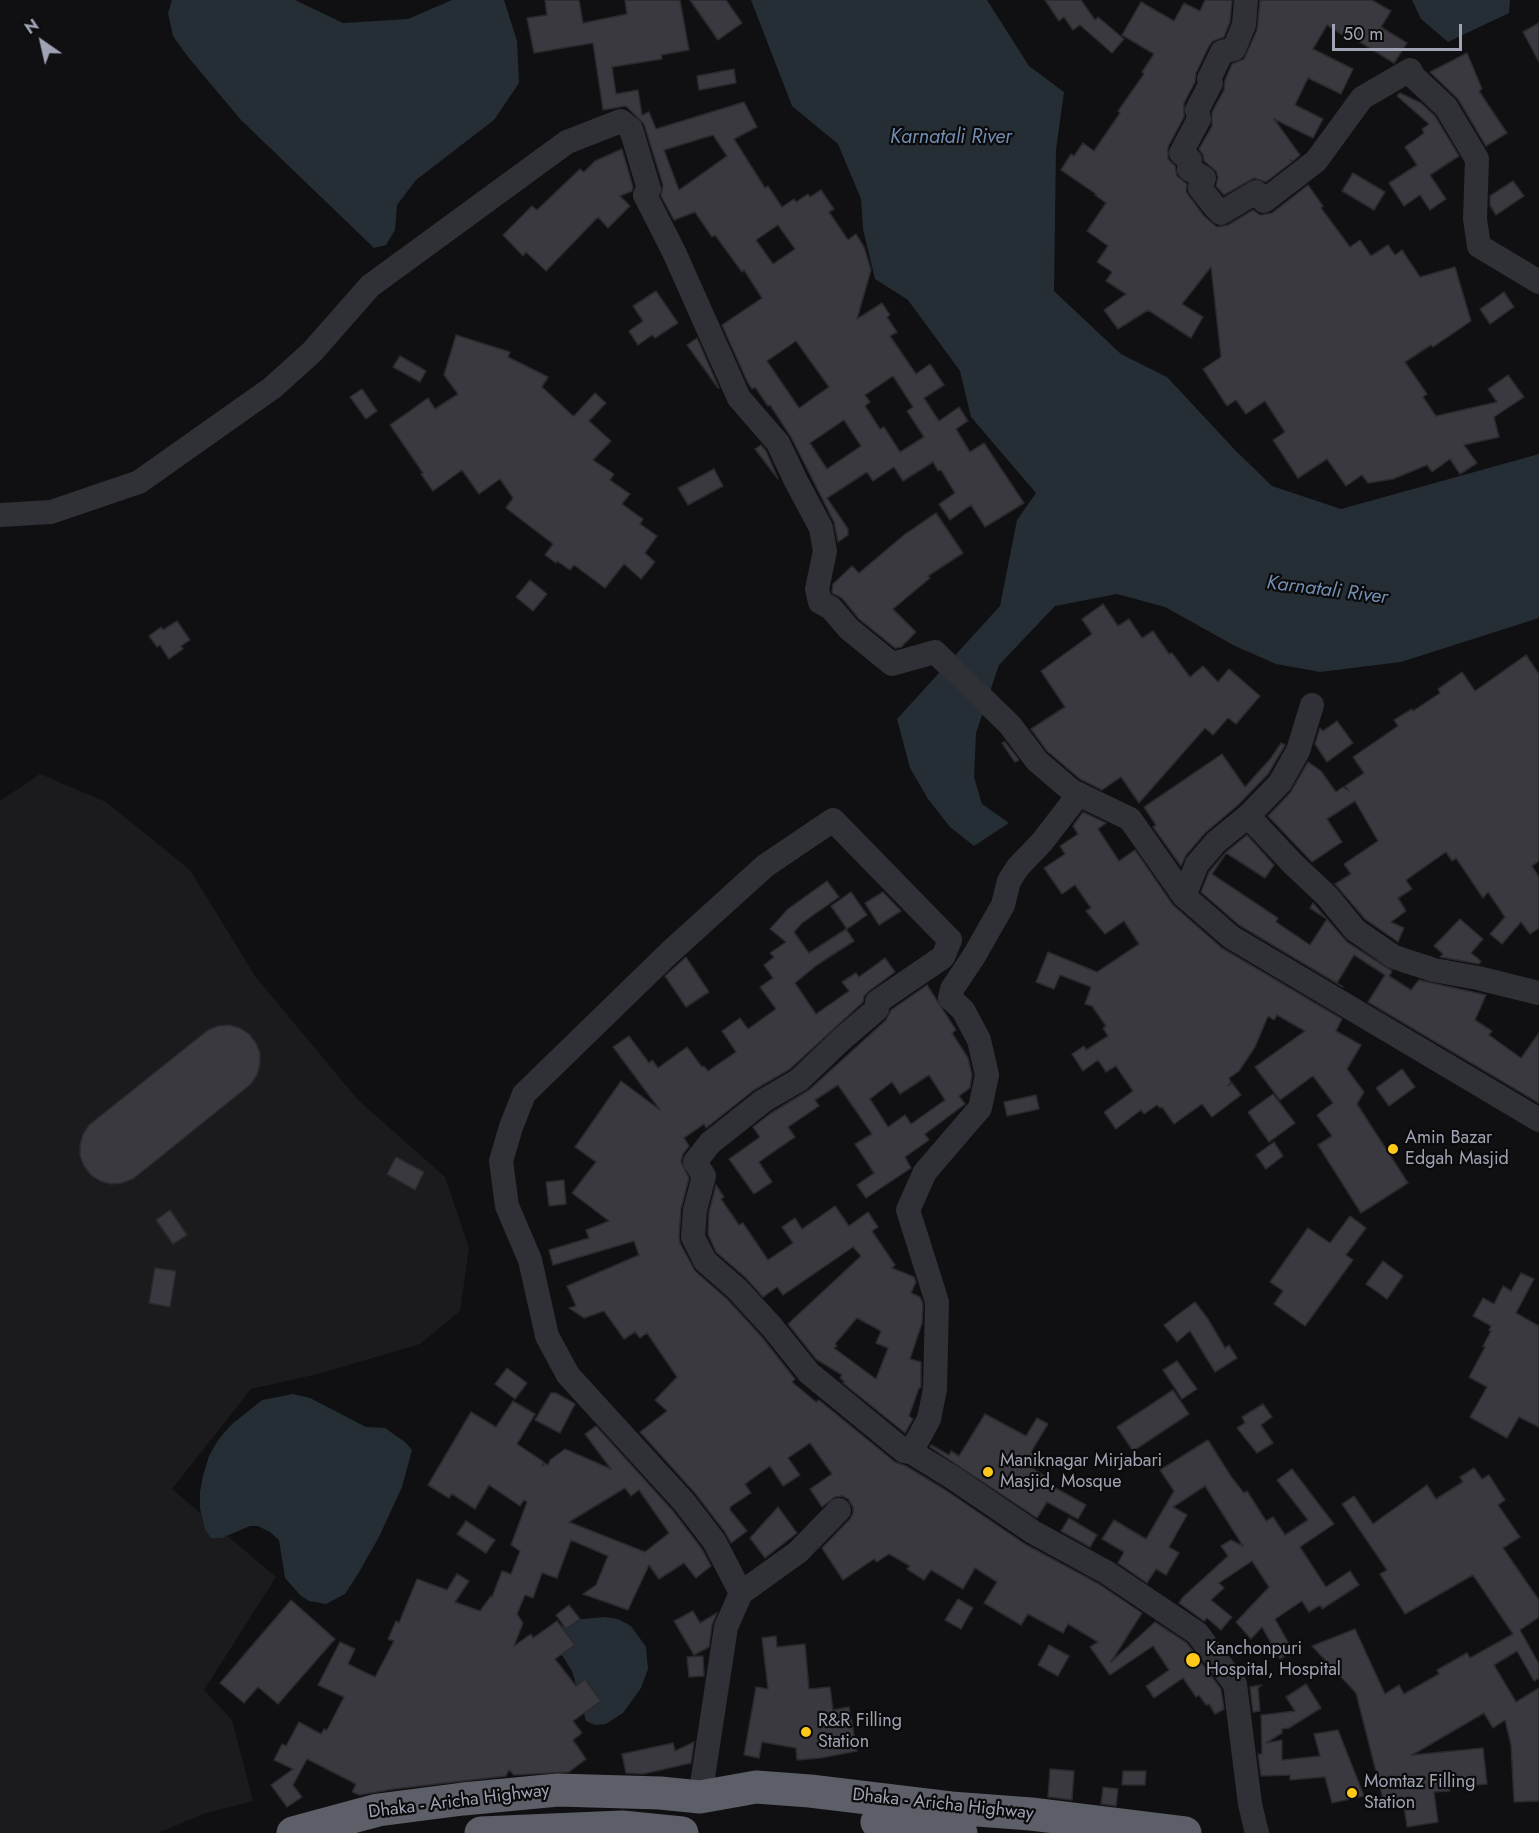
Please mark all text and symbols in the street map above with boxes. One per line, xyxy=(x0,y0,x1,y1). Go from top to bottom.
north arrow xyxy=(12,12,72,72)
scale bar xyxy=(1335,12,1466,50)
text: N xyxy=(20,14,43,40)
text: 50 m xyxy=(1343,21,1383,47)
water label: Karnatali River xyxy=(890,126,1012,150)
water label: Karnatali River xyxy=(1265,572,1389,610)
place label: Amin Bazar Edgah Masjid xyxy=(1405,1128,1509,1170)
marker: Amin Bazar Edgah Masjid xyxy=(1386,1142,1400,1156)
place label: Maniknagar Mirjabari Masjid, Mosque xyxy=(1000,1451,1162,1494)
marker: Maniknagar Mirjabari Masjid, Mosque xyxy=(981,1465,995,1479)
place label: Kanchonpuri Hospital, Hospital xyxy=(1206,1639,1341,1682)
marker: Kanchonpuri Hospital, Hospital xyxy=(1184,1651,1202,1669)
place label: R&R Filling Station xyxy=(818,1711,902,1754)
marker: R&R Filling Station xyxy=(799,1725,813,1739)
place label: Momtaz Filling Station xyxy=(1364,1772,1475,1814)
street label: Dhaka - Aricha Highway xyxy=(367,1780,551,1824)
street label: Dhaka - Aricha Highway xyxy=(851,1785,1035,1825)
marker: Momtaz Filling Station xyxy=(1345,1786,1359,1800)

